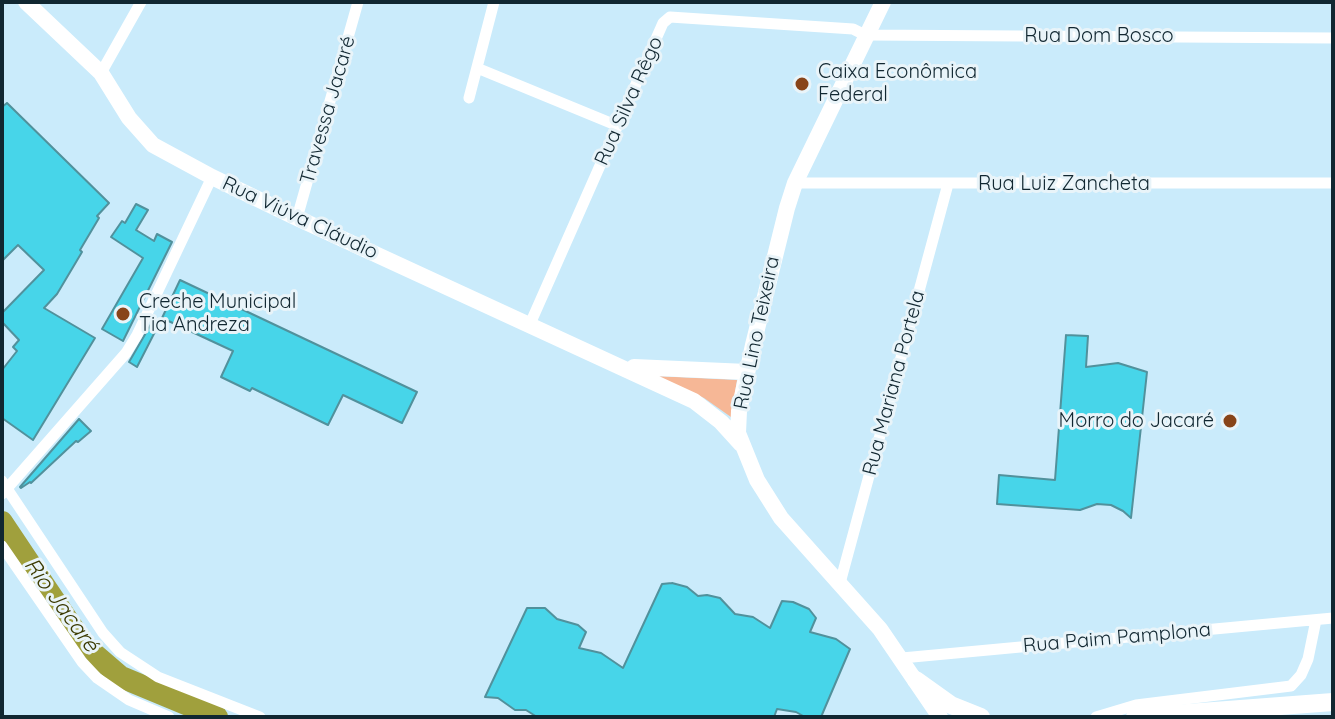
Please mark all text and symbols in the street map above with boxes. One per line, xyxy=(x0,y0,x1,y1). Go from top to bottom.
street label: Rua Dom Bosco xyxy=(1024,24,1174,48)
street label: Travessa Jacaré xyxy=(295,33,361,187)
street label: Rua Silva Rêgo xyxy=(590,33,668,169)
place label: Caixa Econômica Federal xyxy=(818,60,977,107)
marker: Caixa Econômica Federal xyxy=(793,75,811,93)
street label: Rua Viúva Cláudio xyxy=(218,171,382,265)
street label: Rua Luiz Zancheta xyxy=(978,172,1150,196)
street label: Rua Lino Teixeira xyxy=(729,254,785,412)
street label: Rua Mariana Portela xyxy=(858,288,930,478)
place label: Creche Municipal Tia Andreza xyxy=(139,290,296,337)
marker: Creche Municipal Tia Andreza xyxy=(114,305,132,323)
place label: Morro do Jacaré xyxy=(1059,409,1214,433)
marker: Morro do Jacaré xyxy=(1221,412,1239,430)
water label: Rio Jacaré xyxy=(18,553,104,657)
street label: Rua Paim Pamplona xyxy=(1022,618,1212,658)

